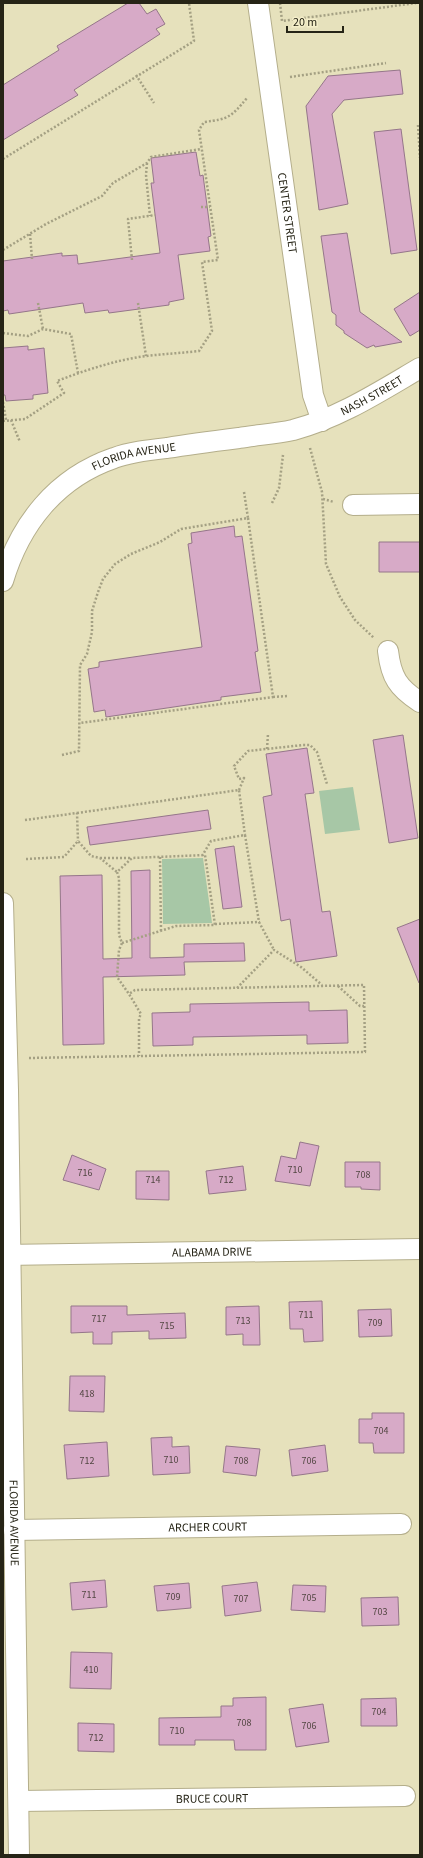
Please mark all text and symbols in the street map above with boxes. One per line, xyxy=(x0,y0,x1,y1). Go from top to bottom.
scale bar xyxy=(287,8,343,34)
text: 20 m xyxy=(293,14,317,31)
street label: CENTER STREET xyxy=(273,171,302,255)
street label: NASH STREET xyxy=(338,371,407,420)
street label: FLORIDA AVENUE xyxy=(89,438,177,475)
house number: 710 xyxy=(288,1163,302,1177)
house number: 716 xyxy=(78,1166,92,1180)
house number: 708 xyxy=(356,1168,370,1182)
house number: 714 xyxy=(146,1173,160,1187)
house number: 712 xyxy=(219,1173,233,1187)
street label: ALABAMA DRIVE xyxy=(172,1243,252,1261)
house number: 711 xyxy=(299,1308,313,1322)
house number: 717 xyxy=(92,1312,106,1326)
house number: 713 xyxy=(236,1314,250,1328)
house number: 709 xyxy=(368,1316,382,1330)
house number: 715 xyxy=(160,1319,174,1333)
house number: 418 xyxy=(80,1387,94,1401)
house number: 704 xyxy=(374,1424,388,1438)
house number: 710 xyxy=(164,1453,178,1467)
house number: 712 xyxy=(80,1454,94,1468)
house number: 708 xyxy=(234,1454,248,1468)
house number: 706 xyxy=(302,1454,316,1468)
street label: FLORIDA AVENUE xyxy=(5,1480,23,1566)
street label: ARCHER COURT xyxy=(168,1518,248,1536)
house number: 711 xyxy=(82,1588,96,1602)
house number: 709 xyxy=(166,1590,180,1604)
house number: 705 xyxy=(302,1591,316,1605)
house number: 707 xyxy=(234,1592,248,1606)
house number: 703 xyxy=(373,1605,387,1619)
house number: 410 xyxy=(84,1663,98,1677)
house number: 704 xyxy=(372,1705,386,1719)
house number: 708 xyxy=(237,1716,251,1730)
house number: 706 xyxy=(302,1719,316,1733)
house number: 710 xyxy=(170,1724,184,1738)
house number: 712 xyxy=(89,1731,103,1745)
street label: BRUCE COURT xyxy=(176,1790,249,1807)

